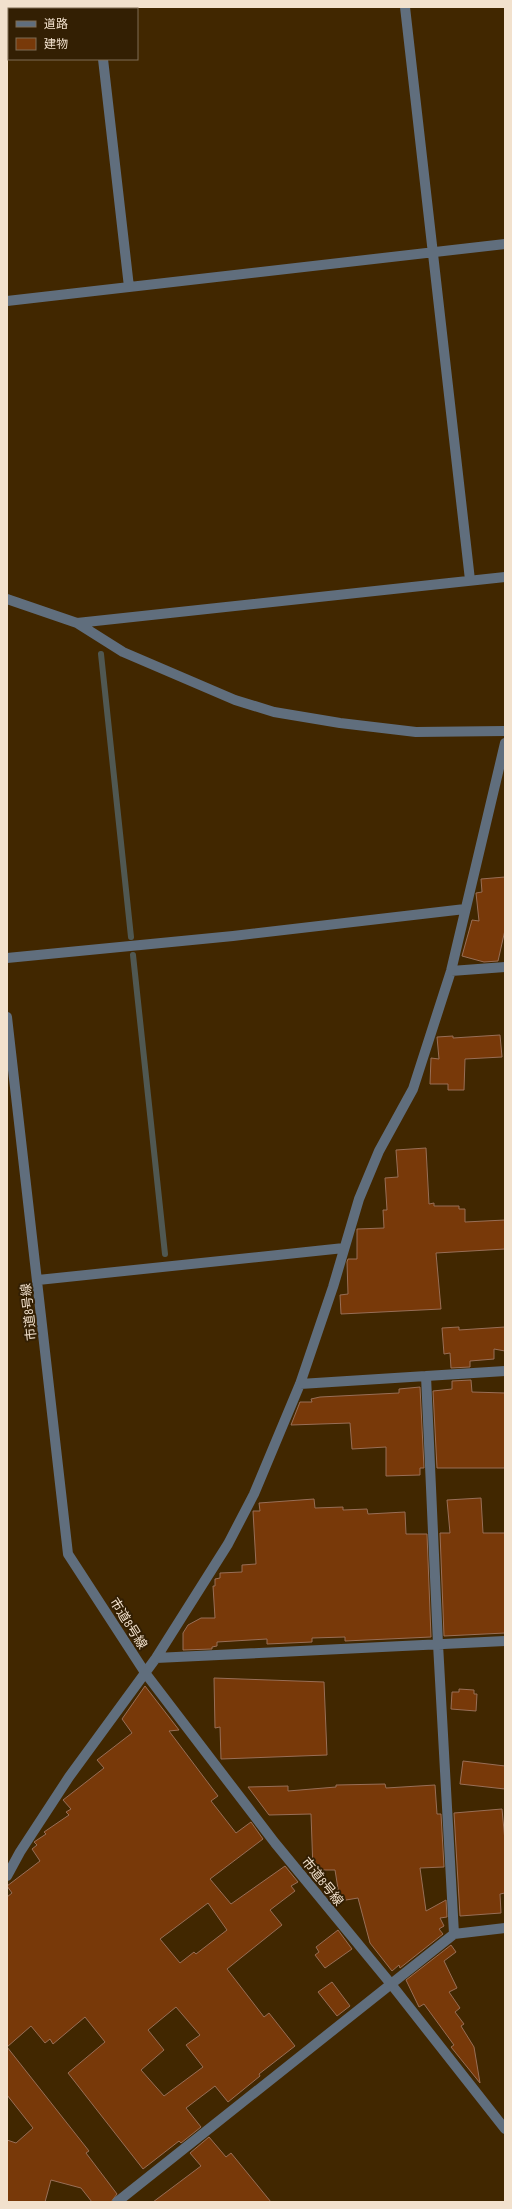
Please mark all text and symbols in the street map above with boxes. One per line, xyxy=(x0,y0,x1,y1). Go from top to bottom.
legend xyxy=(8,8,138,60)
text: 道路 xyxy=(44,17,68,32)
text: 建物 xyxy=(44,37,68,52)
street label: 市道8号線 xyxy=(18,1282,40,1341)
street label: 市道8号線 xyxy=(106,1595,150,1652)
street label: 市道8号線 xyxy=(298,1854,347,1909)

